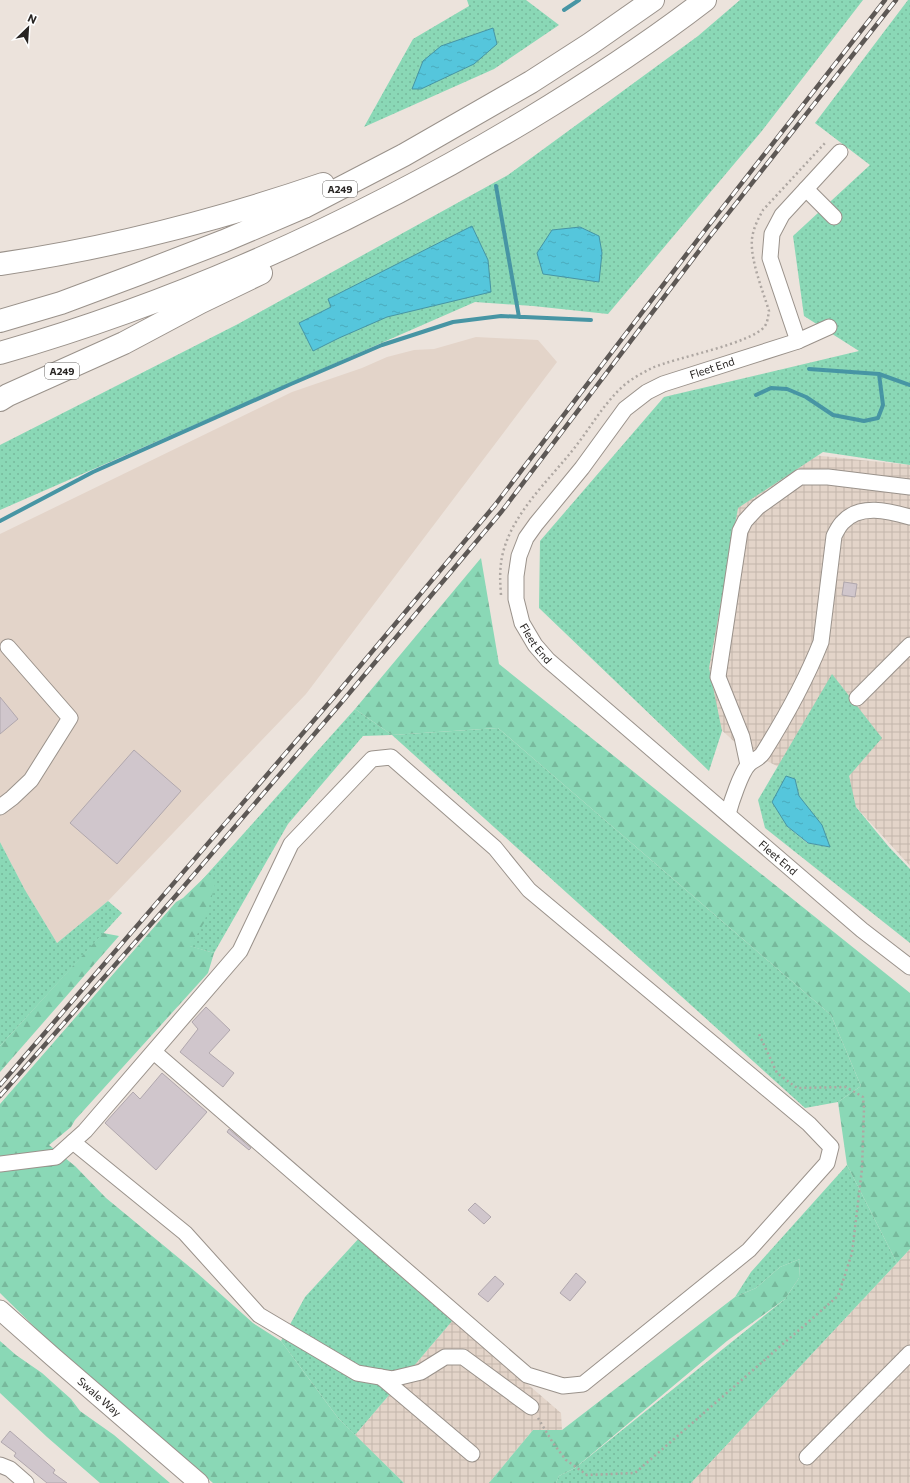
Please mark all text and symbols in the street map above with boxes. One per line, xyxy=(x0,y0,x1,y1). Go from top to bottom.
north arrow xyxy=(8,8,48,48)
text: N xyxy=(26,11,39,26)
road number: A249 xyxy=(323,181,357,197)
street label: Fleet End xyxy=(688,354,736,381)
road number: A249 xyxy=(45,363,79,379)
street label: Fleet End xyxy=(518,621,555,666)
street label: Fleet End xyxy=(756,837,800,877)
street label: Swale Way xyxy=(75,1374,124,1419)

